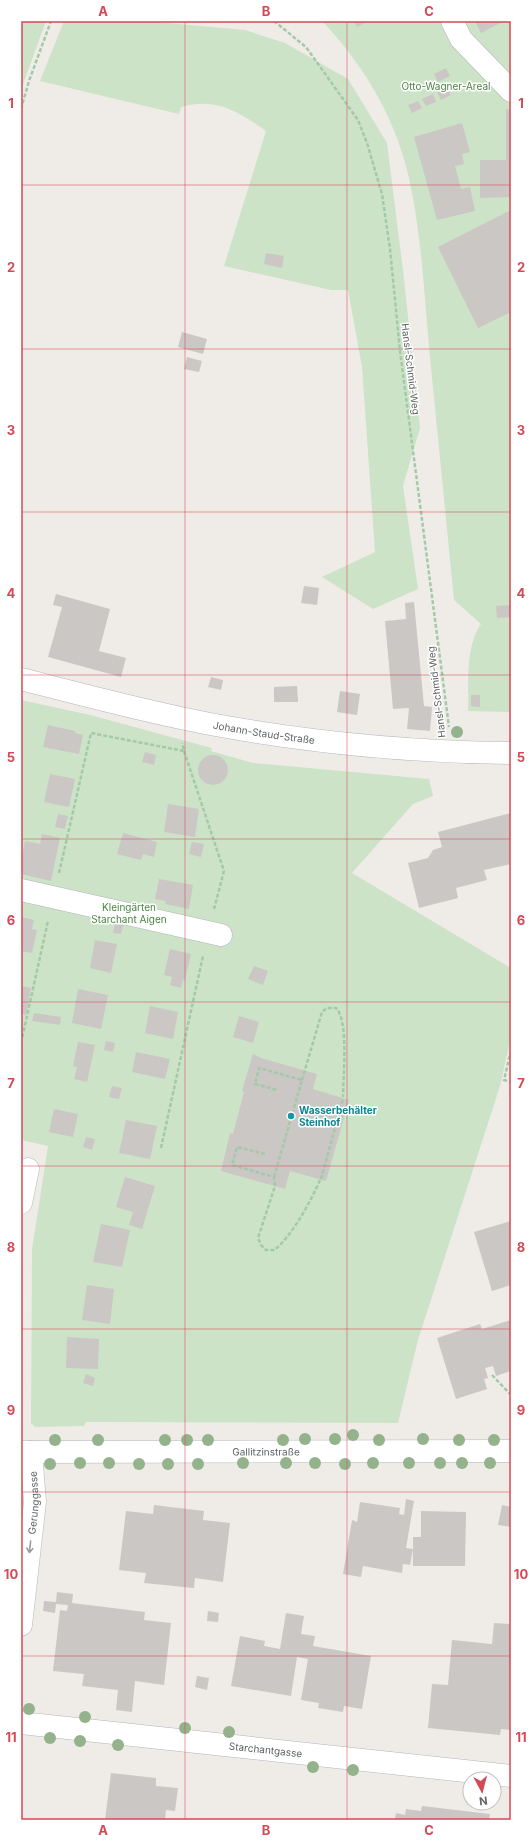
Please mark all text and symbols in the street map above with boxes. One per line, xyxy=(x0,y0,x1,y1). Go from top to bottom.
text: A xyxy=(98,3,108,19)
text: B xyxy=(262,3,271,19)
text: C xyxy=(424,3,434,19)
park label: Otto-Wagner-Areal xyxy=(402,80,490,92)
text: 1 xyxy=(8,95,14,111)
text: 1 xyxy=(518,95,524,111)
text: 2 xyxy=(7,259,15,275)
text: 2 xyxy=(517,259,525,275)
street label: Hansl-Schmid-Weg xyxy=(399,323,423,415)
text: 3 xyxy=(7,422,15,438)
text: 3 xyxy=(517,422,525,438)
text: 4 xyxy=(7,585,16,601)
text: 4 xyxy=(517,585,526,601)
street label: Hansl-Schmid-Weg xyxy=(424,646,448,738)
street label: Johann-Staud-Straße xyxy=(212,719,316,746)
text: 5 xyxy=(7,749,15,765)
text: 5 xyxy=(517,749,525,765)
park label: Kleingärten Starchant Aigen xyxy=(91,901,167,925)
text: 6 xyxy=(7,912,15,928)
text: 6 xyxy=(517,912,525,928)
text: 7 xyxy=(7,1075,15,1091)
text: 7 xyxy=(517,1075,525,1091)
place label: Wasserbehälter Steinhof xyxy=(299,1104,377,1128)
marker: Wasserbehälter Steinhof xyxy=(286,1111,296,1121)
text: 8 xyxy=(7,1239,15,1255)
text: 8 xyxy=(517,1239,525,1255)
text: 9 xyxy=(7,1402,15,1418)
text: 9 xyxy=(517,1402,525,1418)
street label: Gallitzinstraße xyxy=(232,1445,300,1458)
street label: Gerunggasse xyxy=(25,1471,41,1535)
one-way arrow xyxy=(26,1540,33,1553)
text: 10 xyxy=(4,1566,18,1582)
text: 10 xyxy=(514,1566,528,1582)
text: 11 xyxy=(5,1729,17,1745)
text: 11 xyxy=(515,1729,527,1745)
street label: Starchantgasse xyxy=(228,1740,303,1759)
north arrow xyxy=(462,1771,502,1811)
text: N xyxy=(478,1793,488,1808)
text: A xyxy=(98,1822,108,1838)
text: B xyxy=(262,1822,271,1838)
text: C xyxy=(424,1822,434,1838)

